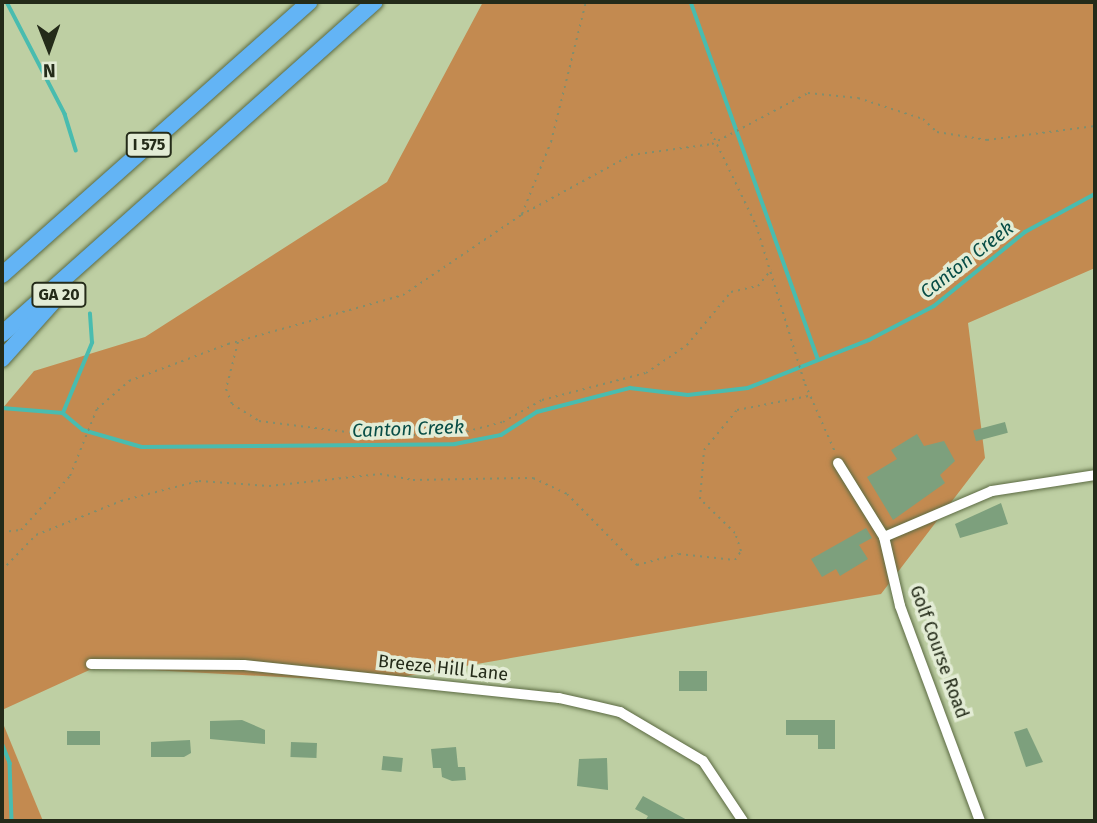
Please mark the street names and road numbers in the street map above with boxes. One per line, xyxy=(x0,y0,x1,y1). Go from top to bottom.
road number: I 575 xyxy=(124,132,174,158)
road number: GA 20 xyxy=(31,282,87,308)
street label: Golf Course Road xyxy=(905,583,973,721)
street label: Breeze Hill Lane xyxy=(377,650,509,686)

